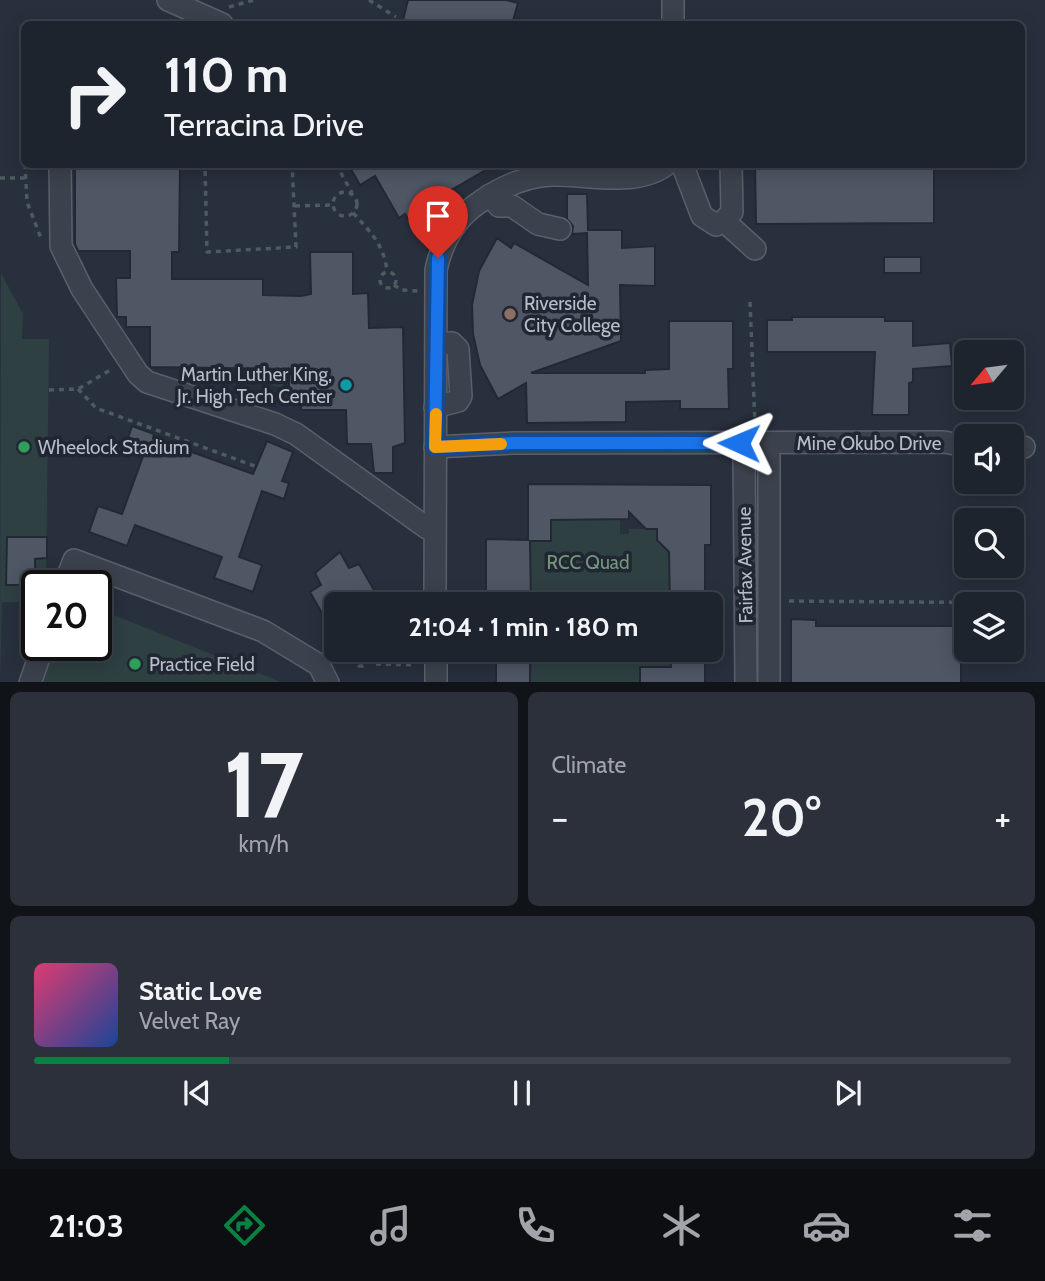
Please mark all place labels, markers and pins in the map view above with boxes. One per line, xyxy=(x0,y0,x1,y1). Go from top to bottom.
pin xyxy=(408,186,468,258)
place label: Riverside City College xyxy=(524,292,621,337)
marker: Riverside City College xyxy=(502,306,518,322)
place label: Martin Luther King, Jr. High Tech Center xyxy=(176,363,332,408)
marker: Martin Luther King, Jr. High Tech Center xyxy=(338,377,354,393)
place label: Wheelock Stadium xyxy=(38,436,190,459)
marker: Wheelock Stadium xyxy=(16,439,32,455)
place label: Practice Field xyxy=(149,653,255,676)
marker: Practice Field xyxy=(127,656,143,672)

